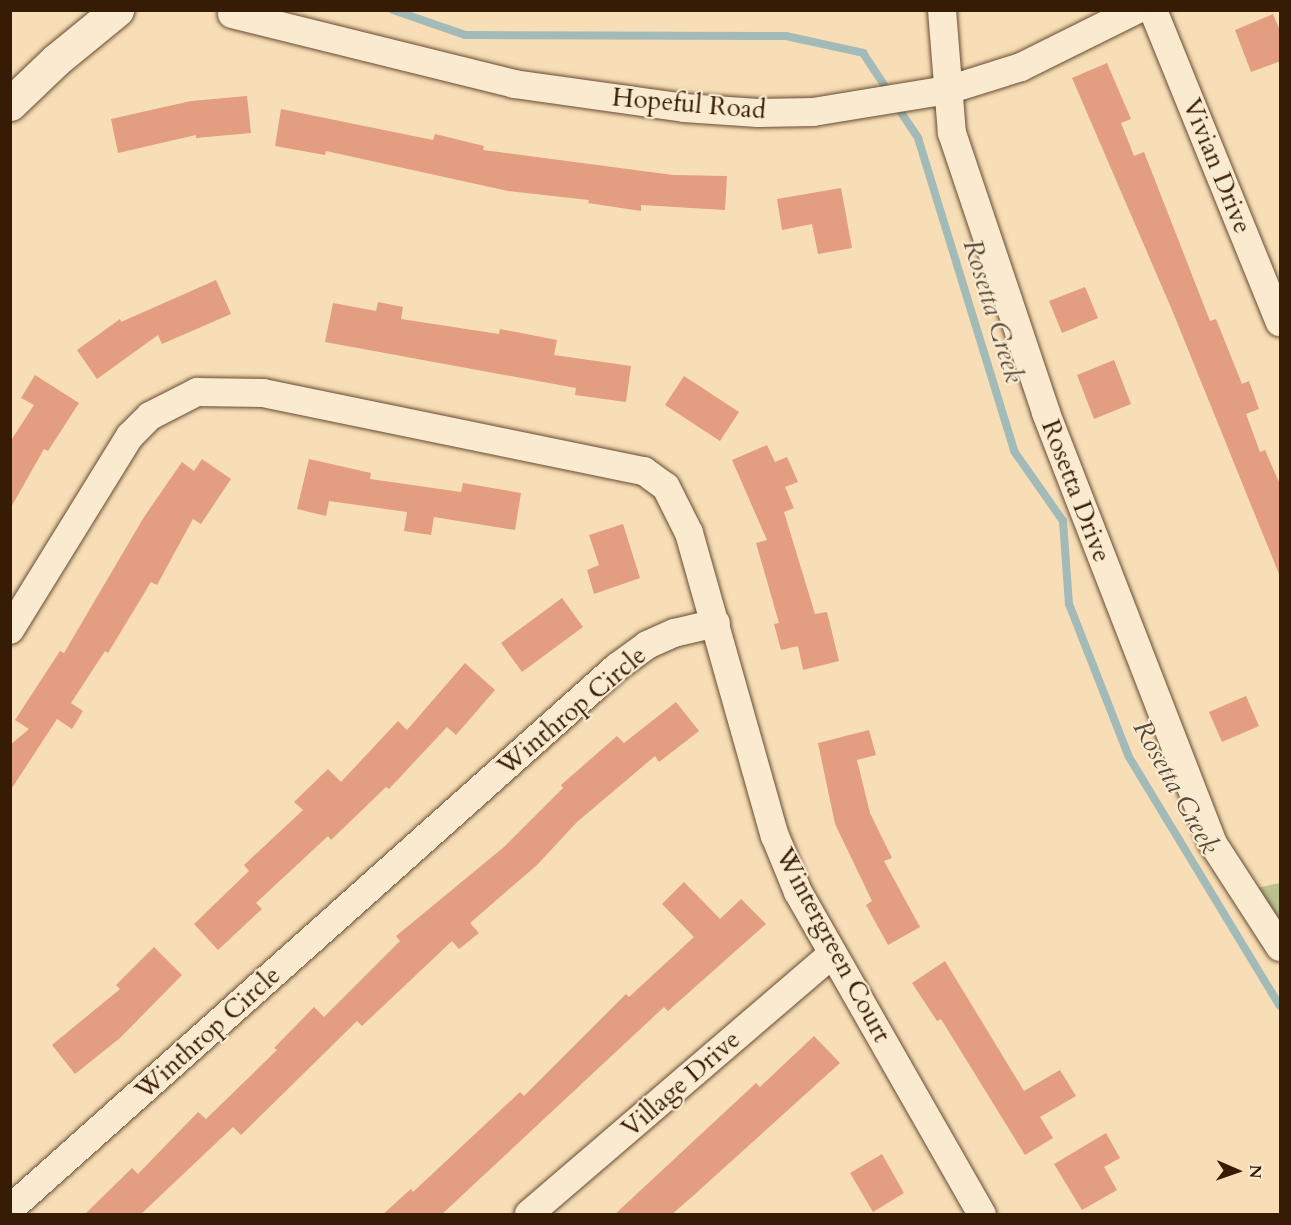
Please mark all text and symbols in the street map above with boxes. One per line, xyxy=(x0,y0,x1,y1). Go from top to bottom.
street label: Hopeful Road xyxy=(611,82,767,126)
street label: Vivian Drive xyxy=(1176,94,1258,238)
water label: Rosetta Creek xyxy=(956,235,1030,387)
street label: Rosetta Drive xyxy=(1035,415,1117,567)
street label: Winthrop Circle xyxy=(491,640,653,782)
water label: Rosetta Creek xyxy=(1126,714,1226,860)
street label: Wintergreen Court xyxy=(769,842,897,1048)
street label: Winthrop Circle xyxy=(129,960,287,1106)
street label: Village Drive xyxy=(615,1024,747,1144)
north arrow xyxy=(1207,1141,1267,1201)
text: N xyxy=(1244,1164,1266,1179)

